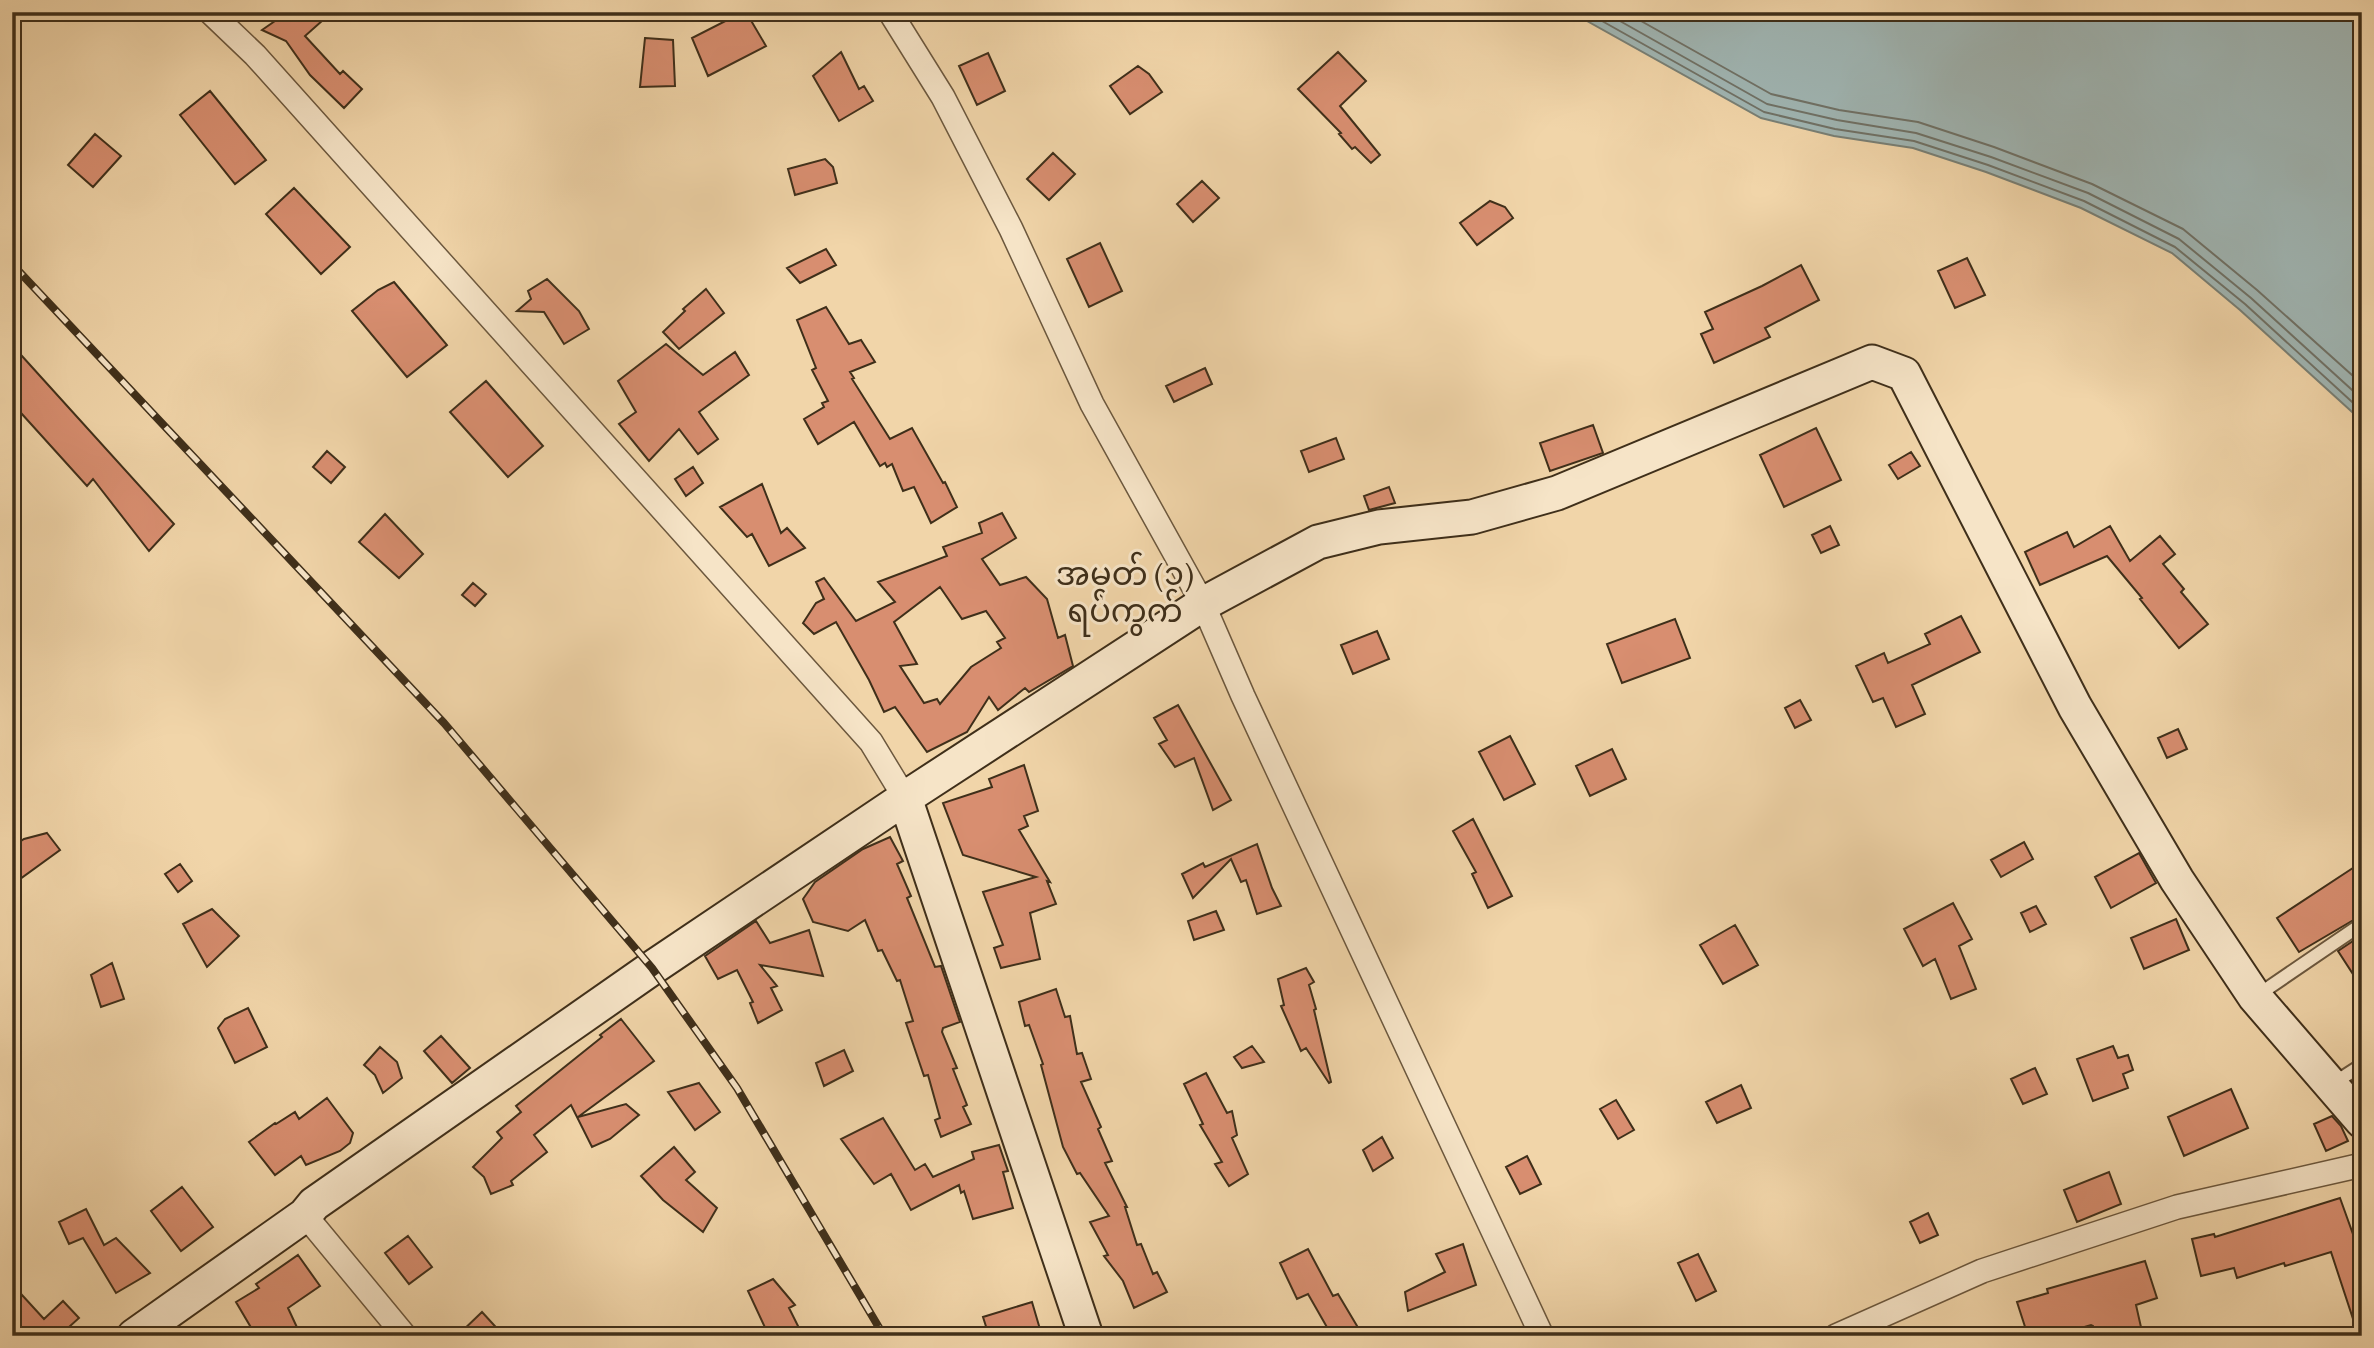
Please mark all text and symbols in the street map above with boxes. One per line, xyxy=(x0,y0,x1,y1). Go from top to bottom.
district label: အမှတ် (၁) ရပ်ကွက် xyxy=(1056,551,1194,637)

